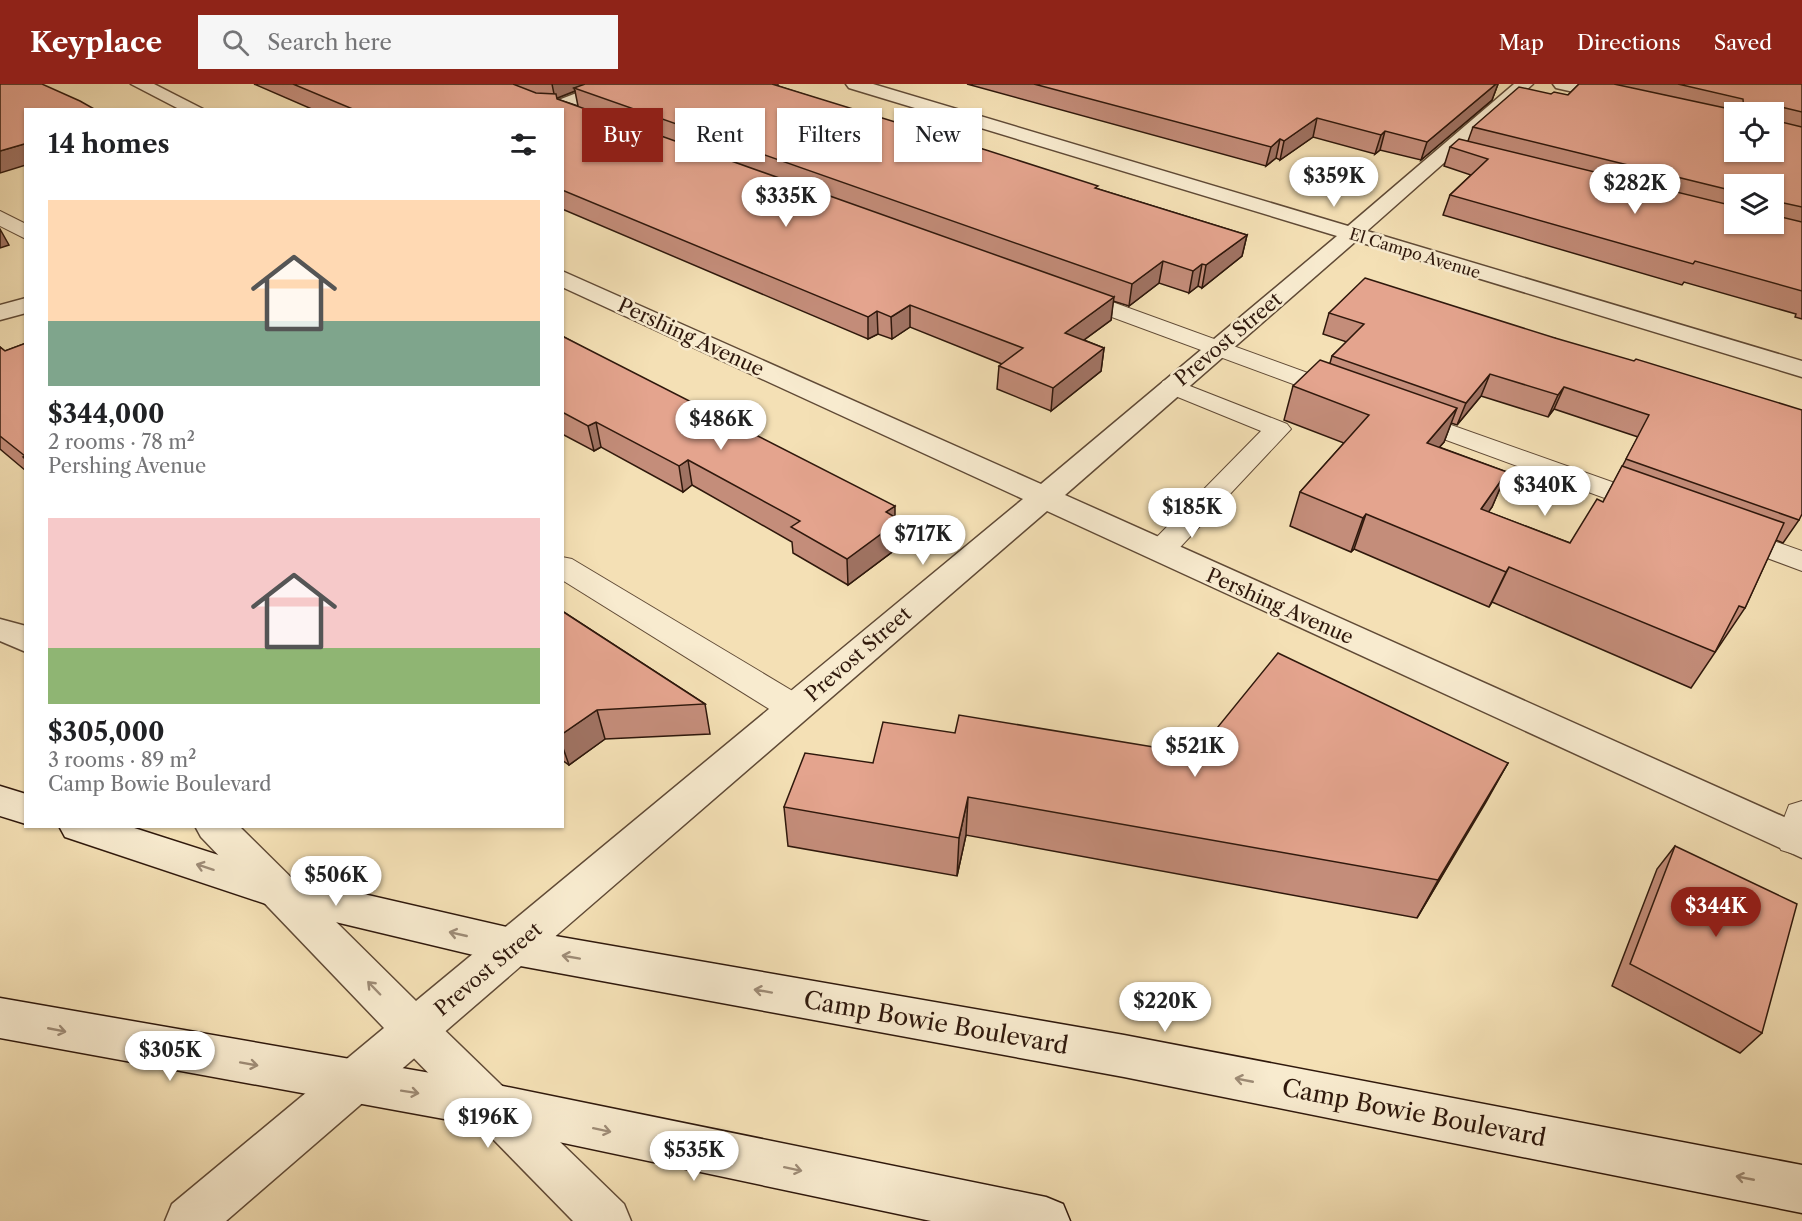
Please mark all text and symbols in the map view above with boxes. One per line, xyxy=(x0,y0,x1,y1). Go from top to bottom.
search box xyxy=(198,15,618,69)
text: Keyplace xyxy=(30,25,162,59)
icon: search xyxy=(219,26,252,59)
text: Search here xyxy=(267,29,392,56)
text: Map xyxy=(1499,30,1544,55)
text: Directions xyxy=(1577,30,1681,55)
text: Saved xyxy=(1714,30,1772,55)
map controls xyxy=(1724,102,1784,234)
button: locate xyxy=(1724,102,1784,162)
chip: Buy xyxy=(582,108,663,162)
chip: Rent xyxy=(675,108,765,162)
chip: Filters xyxy=(777,108,882,162)
chip: New xyxy=(894,108,982,162)
text: 14 homes xyxy=(48,128,170,160)
icon: filters xyxy=(507,128,540,161)
pin: $359K xyxy=(1292,157,1376,208)
text: $359K xyxy=(1303,164,1365,188)
pin: $282K xyxy=(1593,164,1677,215)
text: $282K xyxy=(1603,171,1667,195)
button: layers xyxy=(1724,174,1784,234)
pin: $335K xyxy=(744,177,828,228)
text: $335K xyxy=(756,184,816,208)
street label: El Campo Avenue xyxy=(1347,224,1483,282)
icon: home xyxy=(240,239,348,347)
street label: Prevost Street xyxy=(1170,287,1286,391)
street label: Pershing Avenue xyxy=(614,293,768,381)
text: $344,000 xyxy=(48,398,165,430)
pin: $486K xyxy=(679,400,763,451)
text: $486K xyxy=(689,407,753,431)
text: 2 rooms · 78 m² xyxy=(48,430,195,454)
text: Pershing Avenue xyxy=(48,454,206,478)
pin: $340K xyxy=(1503,466,1587,517)
text: $340K xyxy=(1513,473,1577,497)
pin: $185K xyxy=(1150,488,1234,539)
text: $185K xyxy=(1162,495,1222,519)
pin: $717K xyxy=(881,515,965,566)
text: $717K xyxy=(894,522,952,546)
icon: home xyxy=(240,557,348,665)
street label: Pershing Avenue xyxy=(1203,563,1357,649)
street label: Prevost Street xyxy=(800,602,916,706)
text: $305,000 xyxy=(48,716,165,748)
pin: $521K xyxy=(1153,727,1237,778)
text: $521K xyxy=(1166,734,1225,758)
text: 3 rooms · 89 m² xyxy=(48,748,196,772)
text: Camp Bowie Boulevard xyxy=(48,772,272,796)
pin: $506K xyxy=(294,856,378,907)
one-way arrow xyxy=(196,861,215,872)
text: $506K xyxy=(305,863,367,887)
pin: $344K xyxy=(1674,887,1758,938)
text: $344K xyxy=(1685,894,1747,918)
street label: Prevost Street xyxy=(430,917,546,1021)
one-way arrow xyxy=(448,927,467,939)
one-way arrow xyxy=(562,951,582,962)
one-way arrow xyxy=(367,980,382,995)
pin: $220K xyxy=(1123,982,1207,1033)
one-way arrow xyxy=(754,985,774,996)
street label: Camp Bowie Boulevard xyxy=(801,985,1071,1060)
text: $220K xyxy=(1133,989,1197,1013)
one-way arrow xyxy=(47,1025,67,1036)
pin: $305K xyxy=(128,1031,212,1082)
text: $305K xyxy=(139,1038,201,1062)
one-way arrow xyxy=(239,1059,259,1070)
street label: Camp Bowie Boulevard xyxy=(1280,1073,1549,1152)
one-way arrow xyxy=(1235,1074,1254,1085)
one-way arrow xyxy=(400,1087,420,1098)
pin: $196K xyxy=(446,1098,530,1149)
text: $196K xyxy=(458,1105,518,1129)
one-way arrow xyxy=(592,1124,611,1136)
pin: $535K xyxy=(652,1131,736,1182)
text: $535K xyxy=(664,1138,724,1162)
one-way arrow xyxy=(782,1164,802,1175)
one-way arrow xyxy=(1735,1172,1755,1183)

